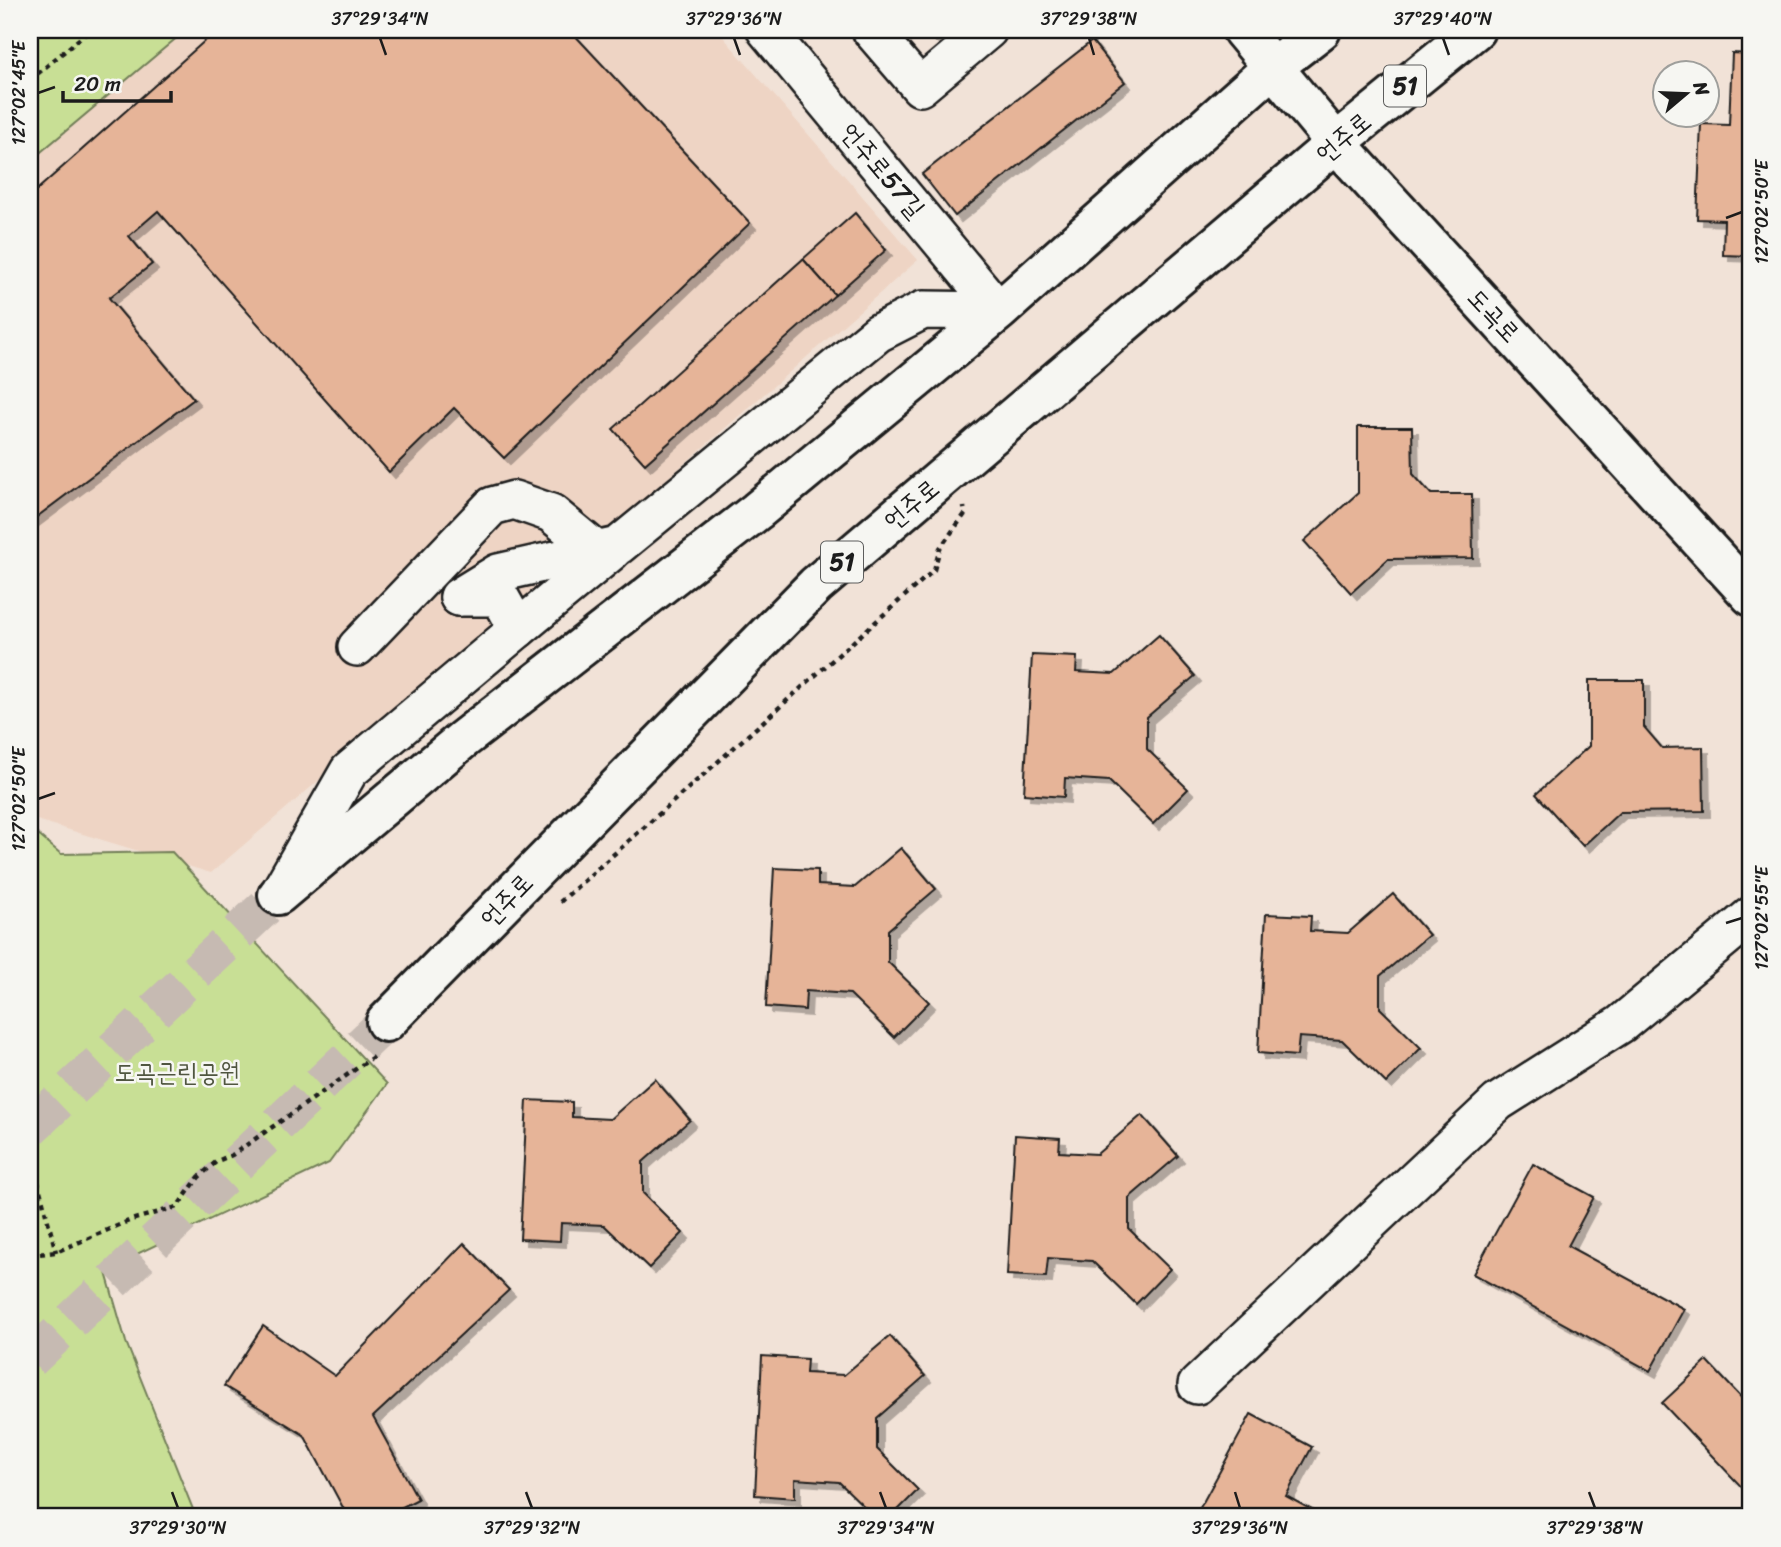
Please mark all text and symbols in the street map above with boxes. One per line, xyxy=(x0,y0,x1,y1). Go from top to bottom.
text: 37°29'34"N xyxy=(331,3,429,35)
text: 37°29'36"N xyxy=(686,3,783,35)
text: 37°29'38"N xyxy=(1041,3,1138,35)
text: 37°29'40"N xyxy=(1394,3,1493,35)
text: 127°02'45"E xyxy=(3,40,35,145)
scale bar xyxy=(63,60,172,104)
north arrow xyxy=(1652,60,1722,130)
text: 20 m xyxy=(74,65,121,103)
road number: 51 xyxy=(1384,66,1426,106)
text: N xyxy=(1684,76,1720,101)
street label: 언주로 xyxy=(1304,99,1382,175)
street label: 언주로57길 xyxy=(829,111,937,229)
text: 127°02'50"E xyxy=(1746,159,1778,264)
street label: 도곡로 xyxy=(1456,276,1532,354)
street label: 언주로 xyxy=(872,466,950,542)
road number: 51 xyxy=(821,542,863,582)
text: 127°02'50"E xyxy=(3,746,35,851)
street label: 언주로 xyxy=(468,861,544,939)
text: 127°02'55"E xyxy=(1746,865,1778,970)
park label: 도곡근린공원 xyxy=(114,1049,240,1095)
text: 37°29'30"N xyxy=(129,1512,227,1544)
text: 37°29'32"N xyxy=(484,1512,581,1544)
text: 37°29'34"N xyxy=(837,1512,935,1544)
text: 37°29'36"N xyxy=(1192,1512,1289,1544)
text: 37°29'38"N xyxy=(1547,1512,1644,1544)

